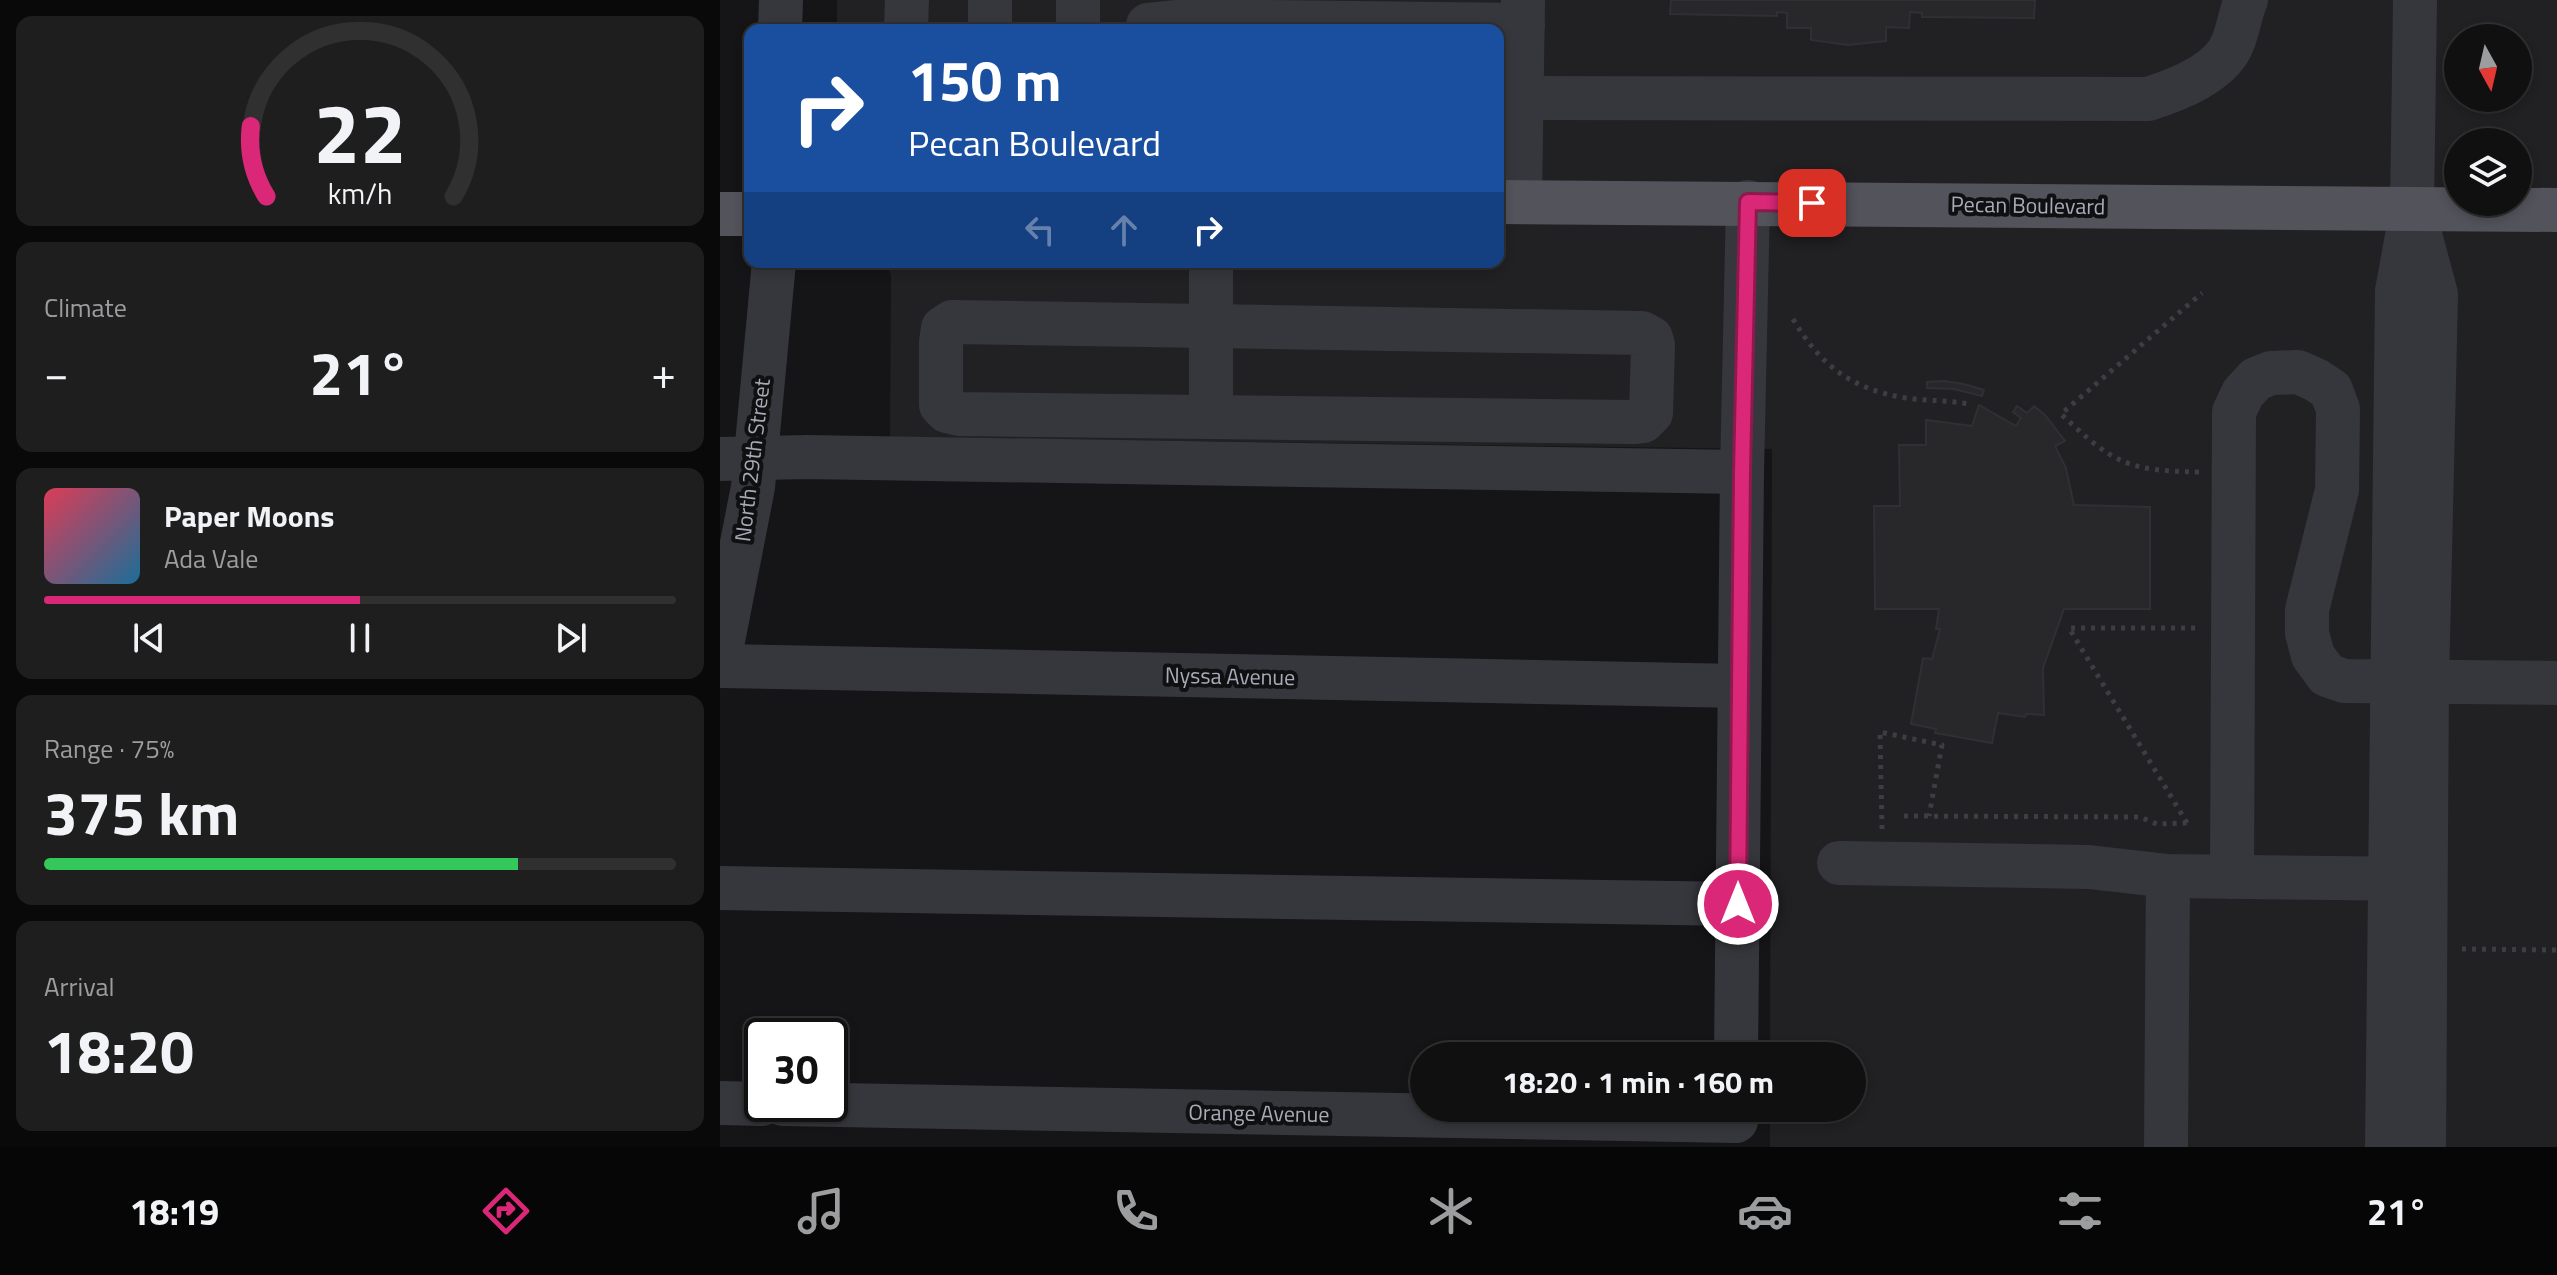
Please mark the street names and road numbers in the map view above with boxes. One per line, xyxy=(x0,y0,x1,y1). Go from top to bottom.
street label: Pecan Boulevard xyxy=(1950,187,2106,223)
street label: North 29th Street xyxy=(725,376,779,544)
street label: Nyssa Avenue xyxy=(1164,658,1296,694)
street label: Orange Avenue xyxy=(1188,1095,1330,1131)

